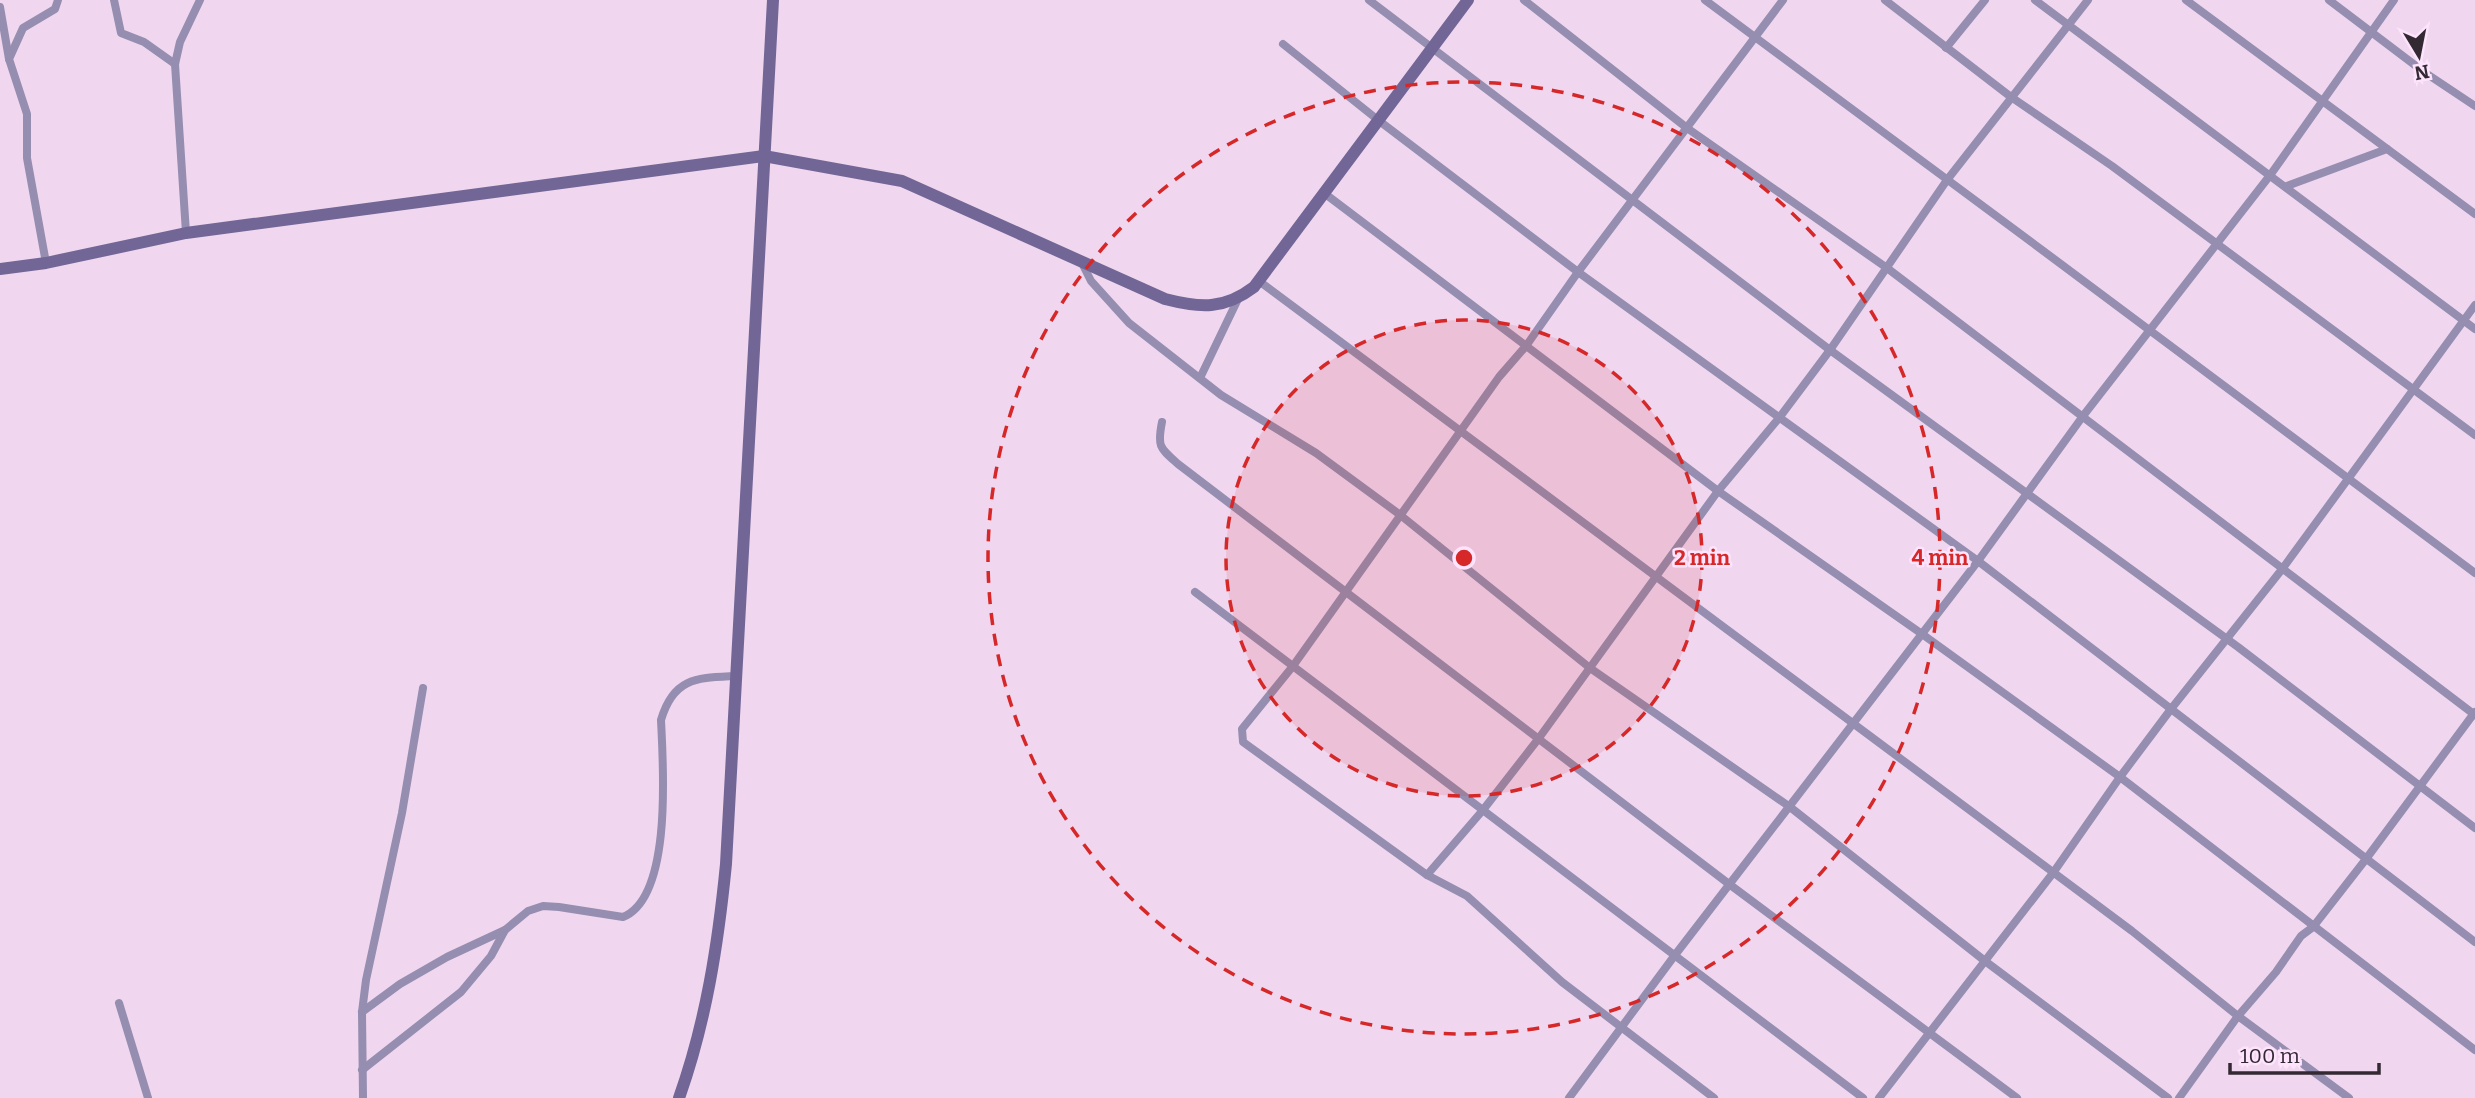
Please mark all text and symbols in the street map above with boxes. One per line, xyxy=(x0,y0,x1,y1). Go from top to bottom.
north arrow xyxy=(2384,21,2454,91)
text: N xyxy=(2412,60,2431,85)
text: 2 min xyxy=(1674,545,1730,571)
text: 4 min xyxy=(1912,545,1969,571)
centre of rings xyxy=(1452,546,1476,570)
scale bar xyxy=(2230,1032,2379,1076)
text: 100 m xyxy=(2240,1043,2300,1069)

